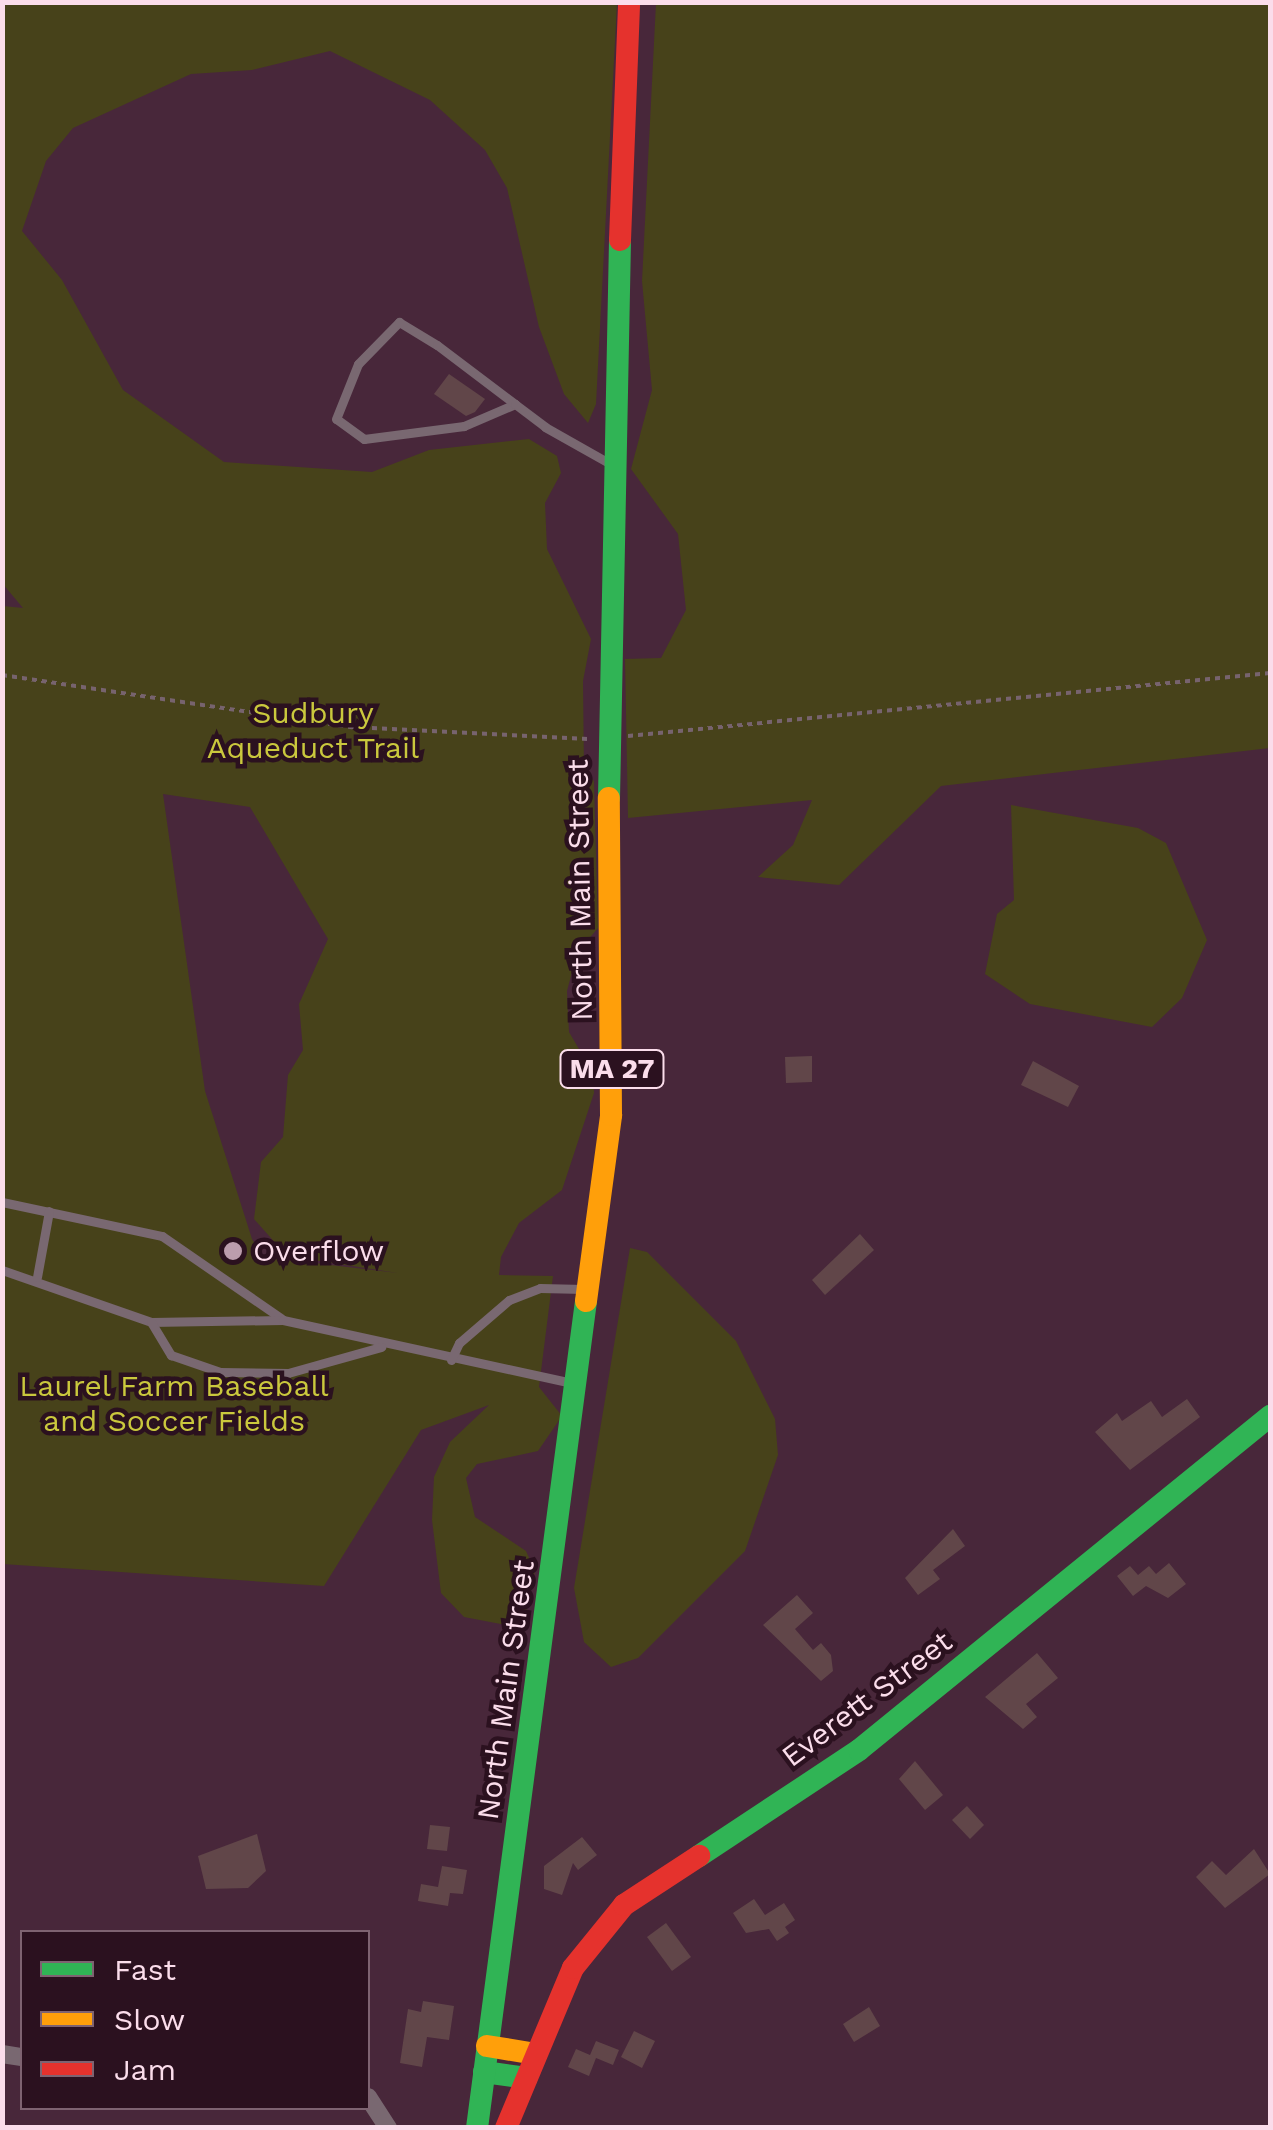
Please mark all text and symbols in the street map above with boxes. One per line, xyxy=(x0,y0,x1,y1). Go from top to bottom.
park label: Sudbury Aqueduct Trail xyxy=(206,695,420,766)
street label: North Main Street xyxy=(560,759,600,1021)
road number: MA 27 xyxy=(557,1046,667,1092)
place label: Overflow xyxy=(253,1233,384,1269)
marker: Overflow xyxy=(222,1240,244,1262)
park label: Laurel Farm Baseball and Soccer Fields xyxy=(19,1368,329,1438)
street label: North Main Street xyxy=(470,1558,542,1822)
street label: Everett Street xyxy=(775,1623,959,1775)
legend xyxy=(20,1930,370,2110)
text: Fast xyxy=(114,1952,176,1987)
text: Slow xyxy=(114,2002,185,2037)
text: Jam xyxy=(114,2052,176,2087)

